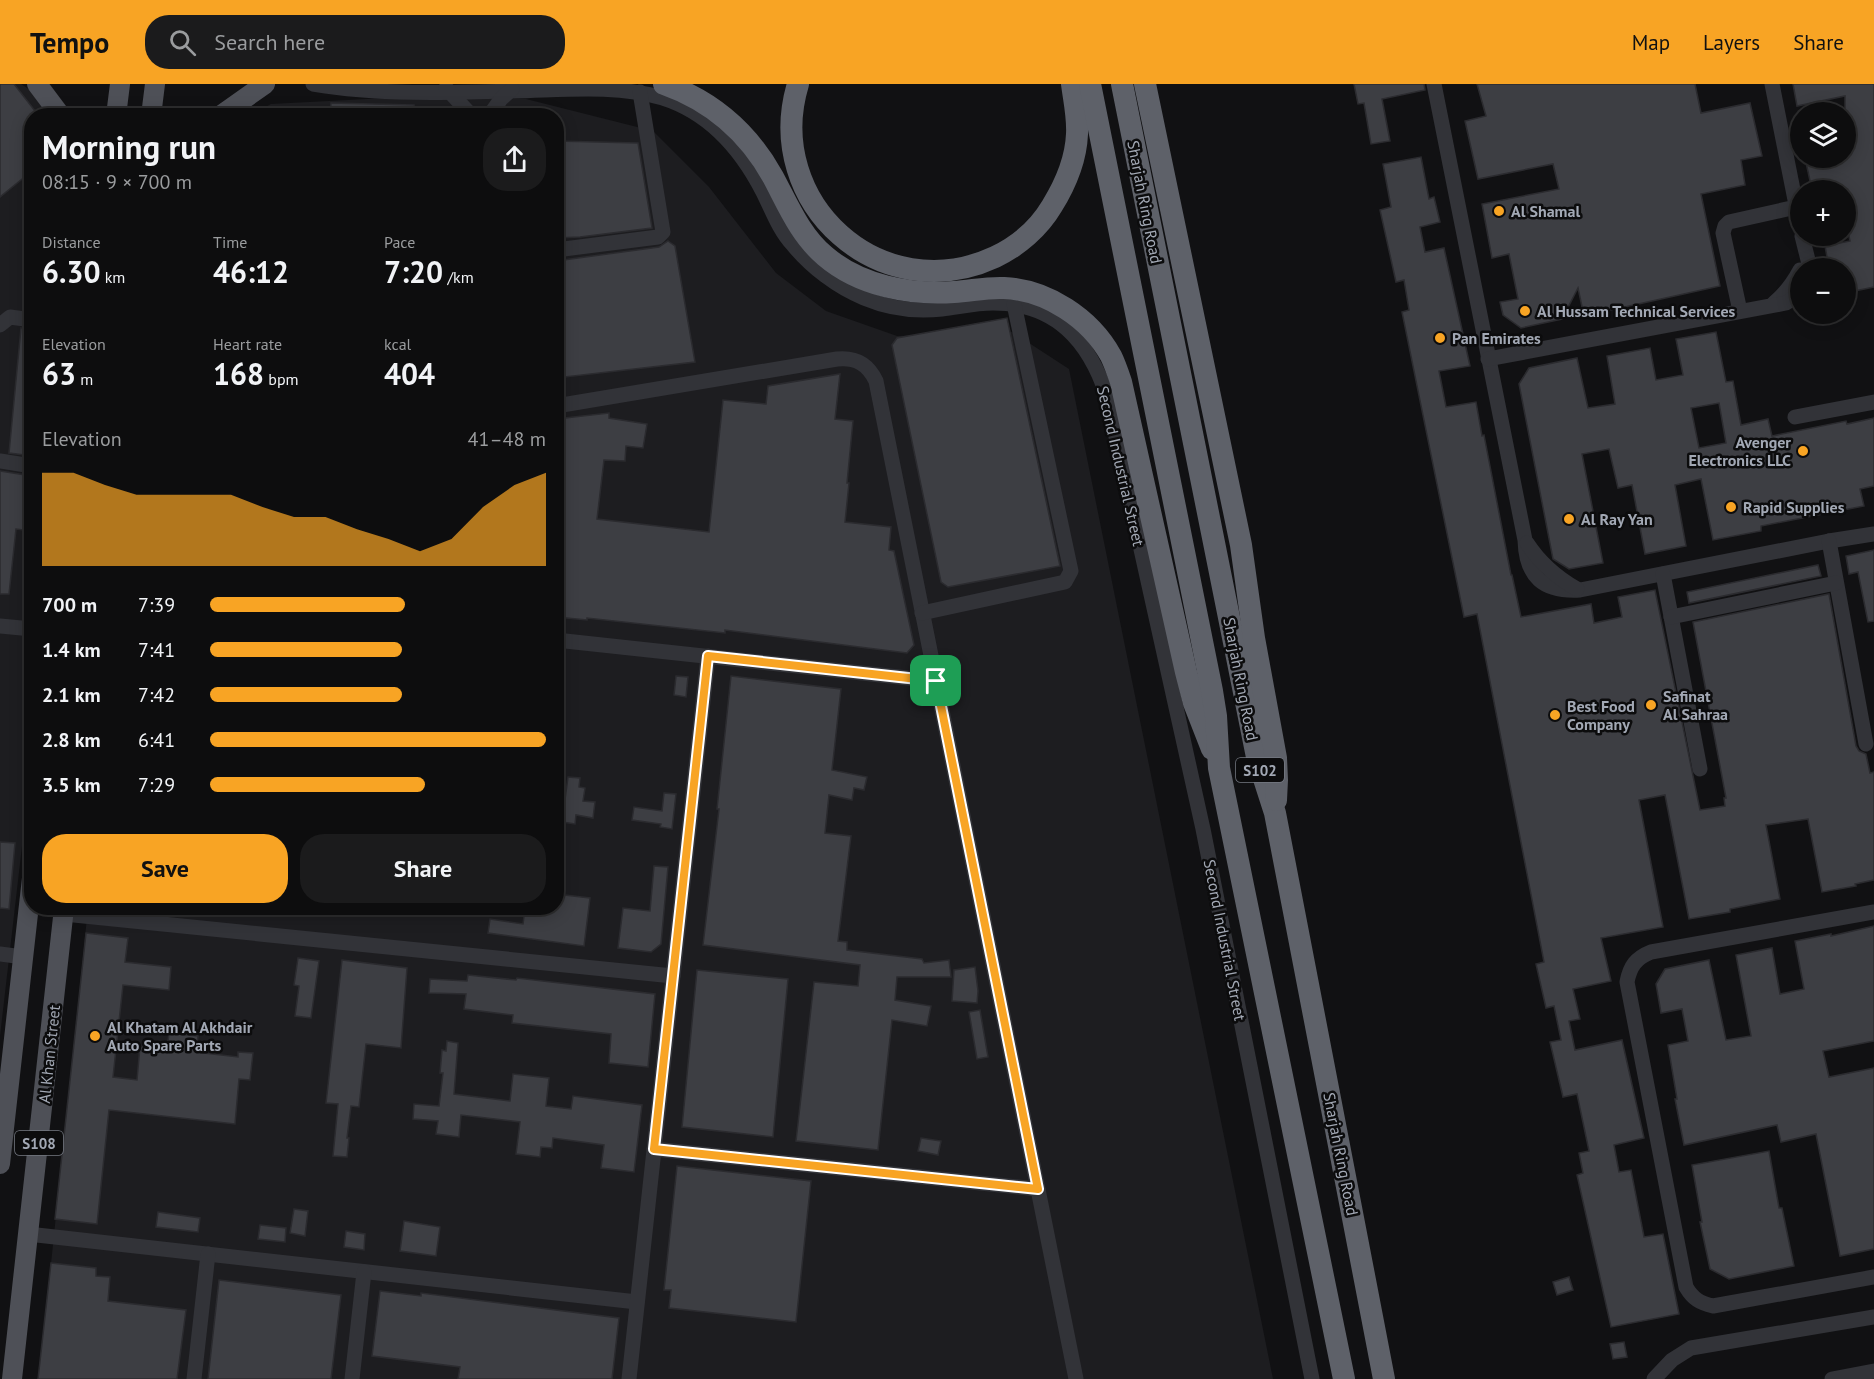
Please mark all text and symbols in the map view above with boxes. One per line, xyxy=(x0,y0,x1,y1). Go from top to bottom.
search box xyxy=(145,15,565,69)
text: Tempo xyxy=(30,24,109,61)
icon: search xyxy=(166,26,199,59)
text: Search here xyxy=(214,28,325,56)
text: Map xyxy=(1632,29,1670,56)
text: Layers xyxy=(1703,29,1760,56)
text: Share xyxy=(1793,29,1844,56)
map controls xyxy=(1790,102,1856,324)
button: layers xyxy=(1790,102,1856,168)
text: Morning run xyxy=(42,125,216,168)
button: share xyxy=(483,128,546,191)
street label: Sharjah Ring Road xyxy=(1123,139,1167,265)
text: 08:15 · 9 × 700 m xyxy=(42,169,192,195)
button: + xyxy=(1790,180,1856,246)
place label: Al Shamal xyxy=(1511,201,1580,221)
marker: Al Shamal xyxy=(1492,204,1506,218)
text: Distance xyxy=(42,232,101,252)
text: Time xyxy=(213,232,247,252)
text: Pace xyxy=(384,232,415,252)
text: 6.30 xyxy=(42,252,100,291)
text: 46:12 xyxy=(213,252,289,291)
text: 7:20 xyxy=(384,252,443,291)
button: − xyxy=(1790,258,1856,324)
text: km xyxy=(100,267,125,287)
text: /km xyxy=(443,267,474,287)
place label: Al Hussam Technical Services xyxy=(1537,301,1736,321)
marker: Al Hussam Technical Services xyxy=(1518,304,1532,318)
place label: Pan Emirates xyxy=(1452,328,1541,348)
marker: Pan Emirates xyxy=(1433,331,1447,345)
text: Elevation xyxy=(42,334,106,354)
text: Heart rate xyxy=(213,334,282,354)
text: kcal xyxy=(384,334,411,354)
text: 63 xyxy=(42,354,76,393)
text: 168 xyxy=(213,354,264,393)
text: 404 xyxy=(384,354,435,393)
text: m xyxy=(76,369,93,389)
text: bpm xyxy=(264,369,299,389)
street label: Second Industrial Street xyxy=(1093,384,1149,549)
text: Elevation xyxy=(42,426,122,452)
text: 41–48 m xyxy=(468,426,546,452)
place label: Avenger Electronics LLC xyxy=(1689,432,1791,470)
marker: Avenger Electronics LLC xyxy=(1796,444,1810,458)
place label: Rapid Supplies xyxy=(1743,497,1845,517)
marker: Rapid Supplies xyxy=(1724,500,1738,514)
place label: Al Ray Yan xyxy=(1581,509,1653,529)
marker: Al Ray Yan xyxy=(1562,512,1576,526)
text: 700 m xyxy=(42,592,97,618)
text: 7:39 xyxy=(138,592,175,618)
street label: Sharjah Ring Road xyxy=(1219,616,1263,742)
text: 1.4 km xyxy=(42,637,101,663)
text: 7:41 xyxy=(138,637,175,663)
pin xyxy=(910,655,961,706)
icon: arrive xyxy=(919,664,952,697)
text: 2.1 km xyxy=(42,682,101,708)
text: 7:42 xyxy=(138,682,175,708)
place label: Safinat Al Sahraa xyxy=(1663,686,1728,724)
place label: Best Food Company xyxy=(1567,696,1635,734)
marker: Safinat Al Sahraa xyxy=(1644,698,1658,712)
marker: Best Food Company xyxy=(1548,708,1562,722)
text: 2.8 km xyxy=(42,727,101,753)
text: 6:41 xyxy=(138,727,175,753)
road number: S102 xyxy=(1236,758,1284,782)
text: 3.5 km xyxy=(42,772,101,798)
text: 7:29 xyxy=(138,772,175,798)
button: Save xyxy=(42,834,288,903)
button: Share xyxy=(300,834,546,903)
street label: Second Industrial Street xyxy=(1200,858,1251,1023)
street label: Al Khan Street xyxy=(34,1003,64,1104)
place label: Al Khatam Al Akhdair Auto Spare Parts xyxy=(107,1017,253,1055)
marker: Al Khatam Al Akhdair Auto Spare Parts xyxy=(88,1029,102,1043)
street label: Sharjah Ring Road xyxy=(1319,1091,1363,1217)
road number: S108 xyxy=(15,1131,63,1155)

